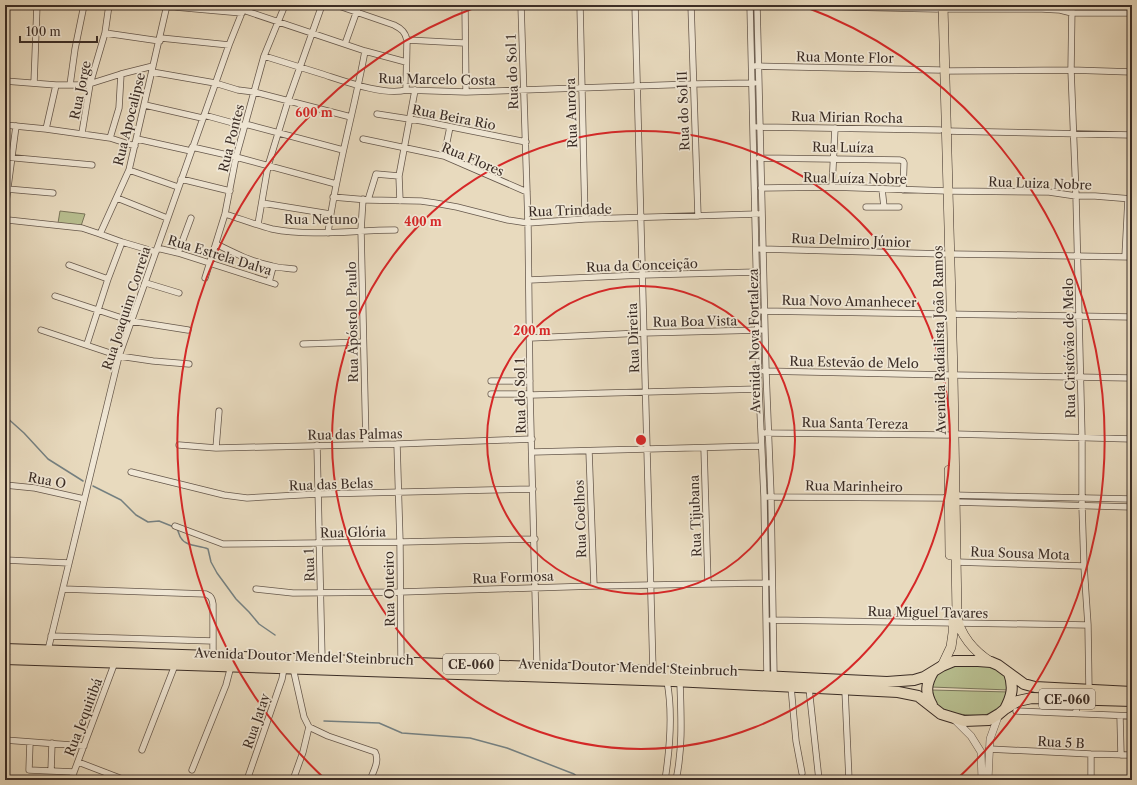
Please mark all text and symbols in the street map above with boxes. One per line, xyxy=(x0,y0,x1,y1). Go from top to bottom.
scale bar xyxy=(20,18,97,44)
text: 100 m xyxy=(26,24,61,39)
street label: Rua do Sol 1 xyxy=(503,33,521,110)
street label: Rua Monte Flor xyxy=(796,48,894,66)
street label: Rua Jorge xyxy=(66,59,94,121)
street label: Rua Marcelo Costa xyxy=(378,70,496,88)
street label: Rua Apocalipse xyxy=(110,71,148,167)
street label: Rua do Sol II xyxy=(674,71,692,151)
street label: Rua Aurora xyxy=(562,78,580,148)
street label: Rua Beira Rio xyxy=(411,101,497,133)
street label: Rua Pontes xyxy=(215,102,247,174)
text: 600 m xyxy=(295,105,333,120)
street label: Rua Mirian Rocha xyxy=(791,108,903,126)
street label: Rua Luíza xyxy=(812,138,874,156)
street label: Rua Flores xyxy=(439,139,507,179)
street label: Rua Luíza Nobre xyxy=(803,169,907,187)
street label: Rua Luiza Nobre xyxy=(988,173,1092,193)
street label: Rua Trindade xyxy=(528,201,612,219)
street label: Rua Netuno xyxy=(284,211,358,227)
text: 400 m xyxy=(404,214,442,229)
street label: Rua Delmiro Júnior xyxy=(791,230,912,250)
street label: Rua Estrela Dalva xyxy=(166,232,274,278)
street label: Rua Joaquim Correia xyxy=(98,244,154,372)
street label: Avenida Radialista João Ramos xyxy=(929,245,949,436)
street label: Rua da Conceição xyxy=(586,255,698,275)
street label: Rua Apóstolo Paulo xyxy=(343,261,361,383)
street label: Avenida Nova Fortaleza xyxy=(745,268,763,415)
street label: Rua Cristóvão de Melo xyxy=(1060,278,1078,418)
street label: Rua Novo Amanhecer xyxy=(781,292,917,310)
street label: Rua Direita xyxy=(624,303,642,373)
street label: Rua Boa Vista xyxy=(652,312,738,330)
text: 200 m xyxy=(513,323,551,338)
street label: Rua Estevão de Melo xyxy=(789,353,919,371)
street label: Rua do Sol 1 xyxy=(511,358,529,434)
street label: Rua Santa Tereza xyxy=(802,414,909,432)
street label: Rua das Palmas xyxy=(307,425,403,443)
centre of rings xyxy=(634,433,648,447)
street label: Rua O xyxy=(27,469,68,491)
street label: Rua Tijubana xyxy=(686,474,704,557)
street label: Rua das Belas xyxy=(289,475,374,493)
street label: Rua Marinheiro xyxy=(805,477,903,495)
street label: Rua Coelhos xyxy=(571,479,589,559)
street label: Rua Glória xyxy=(320,523,386,541)
street label: Rua Sousa Mota xyxy=(970,543,1070,563)
street label: Rua 1 xyxy=(300,548,318,582)
street label: Rua Outeiro xyxy=(380,551,398,627)
street label: Rua Formosa xyxy=(472,568,554,586)
street label: Rua Miguel Tavares xyxy=(868,603,989,621)
street label: Avenida Doutor Mendel Steinbruch xyxy=(193,644,414,668)
road number: CE-060 xyxy=(443,654,499,674)
street label: Avenida Doutor Mendel Steinbruch xyxy=(517,655,738,679)
street label: Rua Jequitibá xyxy=(61,676,105,758)
road number: CE-060 xyxy=(1039,689,1095,709)
street label: Rua Jatay xyxy=(239,691,273,751)
street label: Rua 5 B xyxy=(1037,733,1085,751)

